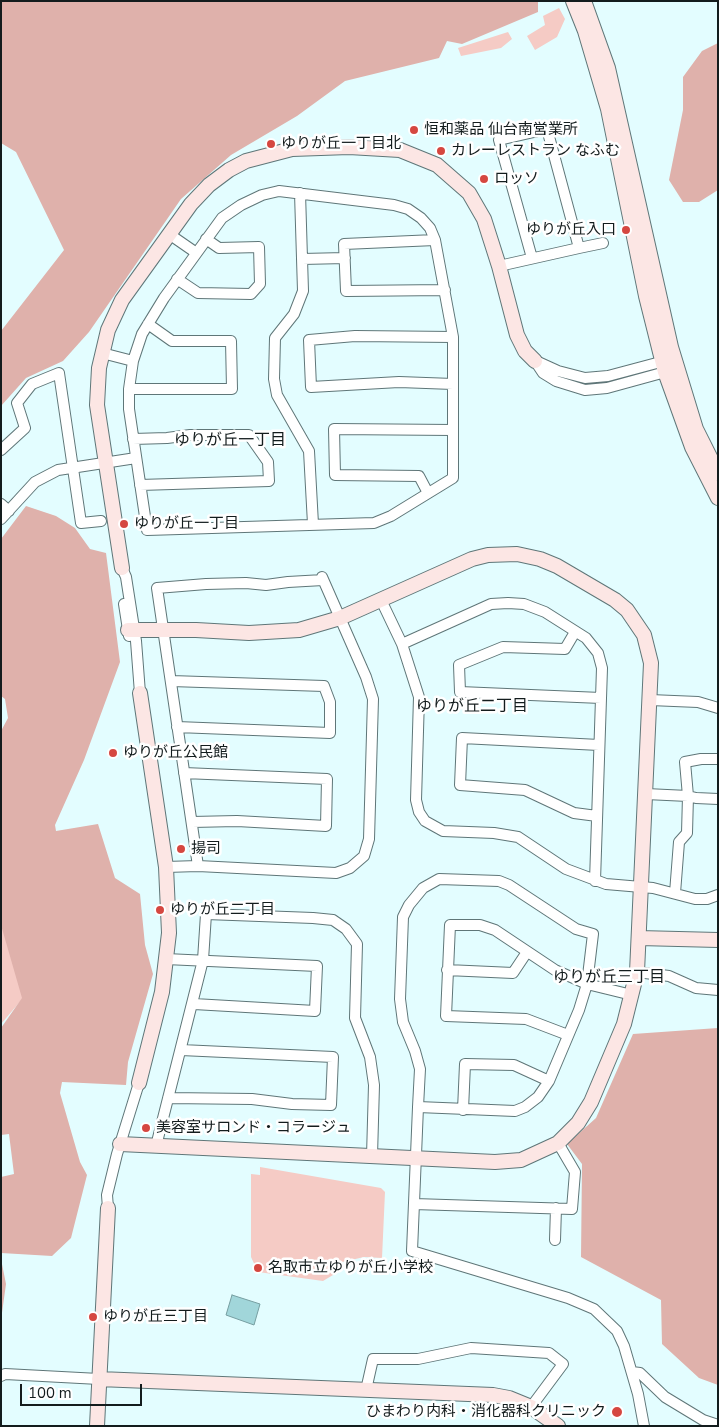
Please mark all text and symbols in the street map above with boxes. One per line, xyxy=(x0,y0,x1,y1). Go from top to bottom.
place label: 恒和薬品 仙台南営業所 xyxy=(424,121,578,139)
marker: 恒和薬品 仙台南営業所 xyxy=(408,124,420,136)
place label: ゆりが丘一丁目北 xyxy=(281,135,401,153)
marker: ゆりが丘一丁目北 xyxy=(265,138,277,150)
place label: カレーレストラン なふむ xyxy=(451,142,620,160)
marker: カレーレストラン なふむ xyxy=(435,145,447,157)
place label: ロッソ xyxy=(494,170,539,188)
marker: ロッソ xyxy=(478,173,490,185)
place label: ゆりが丘入口 xyxy=(526,221,616,239)
marker: ゆりが丘入口 xyxy=(620,224,632,236)
district label: ゆりが丘一丁目 xyxy=(174,431,286,451)
place label: ゆりが丘一丁目 xyxy=(134,515,239,533)
marker: ゆりが丘一丁目 xyxy=(118,518,130,530)
district label: ゆりが丘二丁目 xyxy=(416,697,528,717)
place label: ゆりが丘公民館 xyxy=(123,744,228,762)
marker: ゆりが丘公民館 xyxy=(107,747,119,759)
place label: 揚司 xyxy=(191,840,221,858)
marker: 揚司 xyxy=(175,843,187,855)
place label: ゆりが丘二丁目 xyxy=(170,901,275,919)
marker: ゆりが丘二丁目 xyxy=(154,904,166,916)
district label: ゆりが丘三丁目 xyxy=(553,968,665,988)
place label: 美容室サロンド・コラージュ xyxy=(156,1119,351,1137)
marker: 美容室サロンド・コラージュ xyxy=(140,1122,152,1134)
place label: 名取市立ゆりが丘小学校 xyxy=(268,1259,433,1277)
marker: 名取市立ゆりが丘小学校 xyxy=(252,1262,264,1274)
place label: ゆりが丘三丁目 xyxy=(103,1308,208,1326)
marker: ゆりが丘三丁目 xyxy=(87,1311,99,1323)
scale bar xyxy=(22,1374,145,1406)
text: 100 m xyxy=(28,1383,72,1403)
place label: ひまわり内科・消化器科クリニック xyxy=(366,1403,606,1421)
marker: ひまわり内科・消化器科クリニック xyxy=(610,1405,624,1419)

